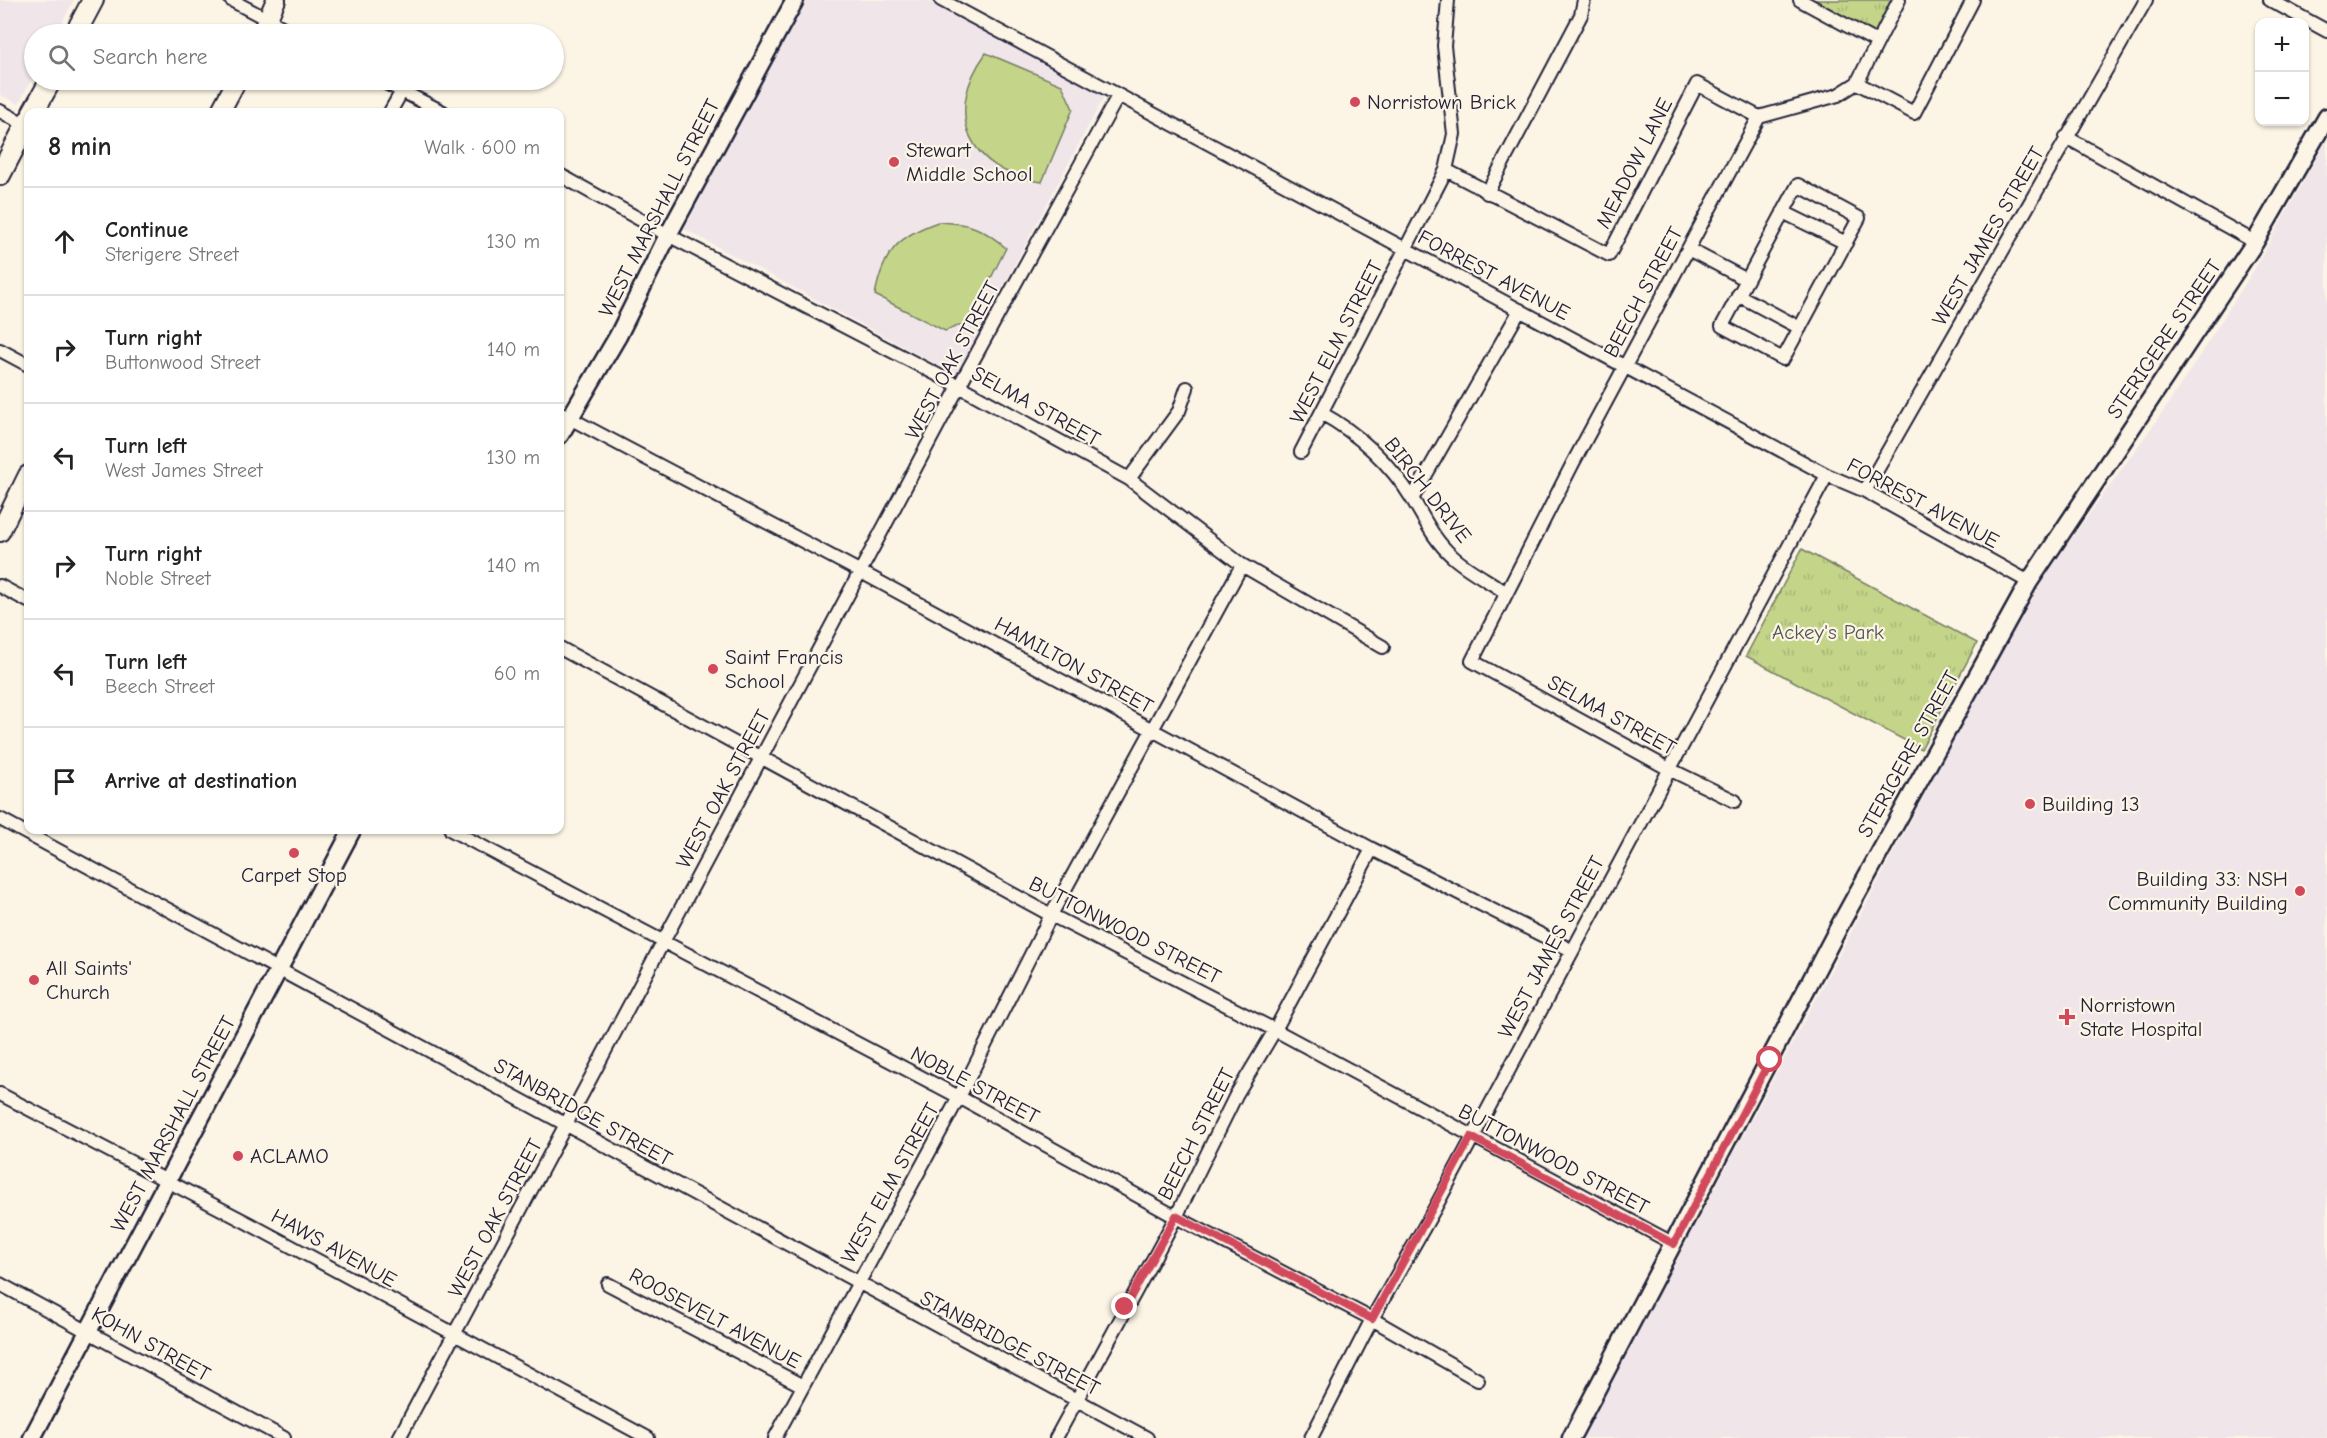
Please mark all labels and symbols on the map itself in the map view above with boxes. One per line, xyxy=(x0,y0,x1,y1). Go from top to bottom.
place label: Norristown Brick xyxy=(1367,90,1516,114)
street label: MEADOW LANE xyxy=(1591,94,1677,232)
street label: WEST MARSHALL STREET xyxy=(594,95,724,321)
marker: Norristown Brick xyxy=(1348,95,1362,109)
place label: Stewart Middle School xyxy=(906,138,1033,186)
street label: WEST JAMES STREET xyxy=(1927,142,2049,330)
marker: Stewart Middle School xyxy=(887,155,901,169)
street label: BEECH STREET xyxy=(1598,223,1688,361)
street label: FORREST AVENUE xyxy=(1414,225,1574,325)
street label: STERIGERE STREET xyxy=(2102,255,2226,423)
street label: WEST ELM STREET xyxy=(1285,257,1387,427)
street label: WEST OAK STREET xyxy=(900,277,1004,443)
street label: SELMA STREET xyxy=(968,361,1104,451)
street label: BIRCH DRIVE xyxy=(1380,433,1476,547)
street label: FORREST AVENUE xyxy=(1843,453,2003,553)
street label: HAMILTON STREET xyxy=(991,612,1157,718)
park label: Ackey's Park xyxy=(1772,620,1884,644)
place label: Saint Francis School xyxy=(725,645,843,693)
marker: Saint Francis School xyxy=(706,662,720,676)
street label: STERIGERE STREET xyxy=(1852,667,1964,841)
street label: SELMA STREET xyxy=(1544,670,1680,760)
street label: WEST OAK STREET xyxy=(671,706,775,872)
place label: Building 13 xyxy=(2042,792,2140,816)
marker: Building 13 xyxy=(2023,797,2037,811)
marker: Carpet Stop xyxy=(287,846,301,860)
street label: WEST JAMES STREET xyxy=(1493,852,1609,1042)
place label: Carpet Stop xyxy=(241,863,347,887)
place label: Building 33: NSH Community Building xyxy=(2108,867,2288,915)
street label: BUTTONWOOD STREET xyxy=(1025,871,1225,989)
marker: Building 33: NSH Community Building xyxy=(2293,884,2307,898)
place label: All Saints' Church xyxy=(46,956,132,1004)
marker: All Saints' Church xyxy=(27,973,41,987)
place label: Norristown State Hospital xyxy=(2080,993,2202,1041)
marker: Norristown State Hospital xyxy=(2058,1008,2076,1026)
street label: WEST MARSHALL STREET xyxy=(106,1012,240,1236)
street label: NOBLE STREET xyxy=(907,1041,1043,1129)
route start xyxy=(1756,1046,1782,1072)
street label: STANBRIDGE STREET xyxy=(490,1053,676,1171)
street label: BEECH STREET xyxy=(1152,1064,1240,1204)
street label: WEST ELM STREET xyxy=(836,1099,944,1267)
street label: BUTTONWOOD STREET xyxy=(1455,1099,1653,1219)
street label: WEST OAK STREET xyxy=(443,1135,547,1301)
place label: ACLAMO xyxy=(250,1144,329,1168)
marker: ACLAMO xyxy=(231,1149,245,1163)
street label: HAWS AVENUE xyxy=(267,1204,401,1292)
street label: ROOSEVELT AVENUE xyxy=(625,1263,805,1373)
street label: STANBRIDGE STREET xyxy=(916,1286,1104,1401)
route end xyxy=(1111,1293,1137,1319)
street label: KOHN STREET xyxy=(88,1302,214,1386)

